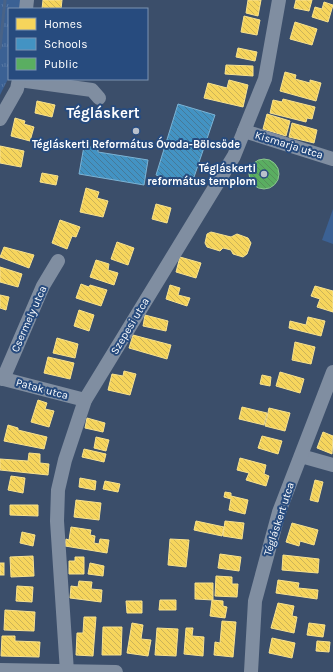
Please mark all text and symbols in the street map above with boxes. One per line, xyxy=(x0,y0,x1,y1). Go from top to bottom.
legend xyxy=(8,8,148,80)
text: Homes xyxy=(44,17,82,31)
text: Schools xyxy=(44,37,87,51)
text: Public xyxy=(44,57,78,71)
district label: Tégláskert xyxy=(66,104,140,122)
marker: Tégláskerti Református Óvoda-Bölcsőde xyxy=(131,126,141,136)
street label: Kismarja utca xyxy=(253,128,325,162)
place label: Tégláskerti Református Óvoda-Bölcsőde xyxy=(32,136,240,151)
place label: Tégláskerti református templom xyxy=(147,162,256,188)
marker: Tégláskerti református templom xyxy=(259,169,269,179)
street label: Csermely utca xyxy=(9,284,49,354)
street label: Szepesi utca xyxy=(108,295,152,357)
street label: Patak utca xyxy=(14,376,70,402)
street label: Tégláskert utca xyxy=(261,481,297,557)

